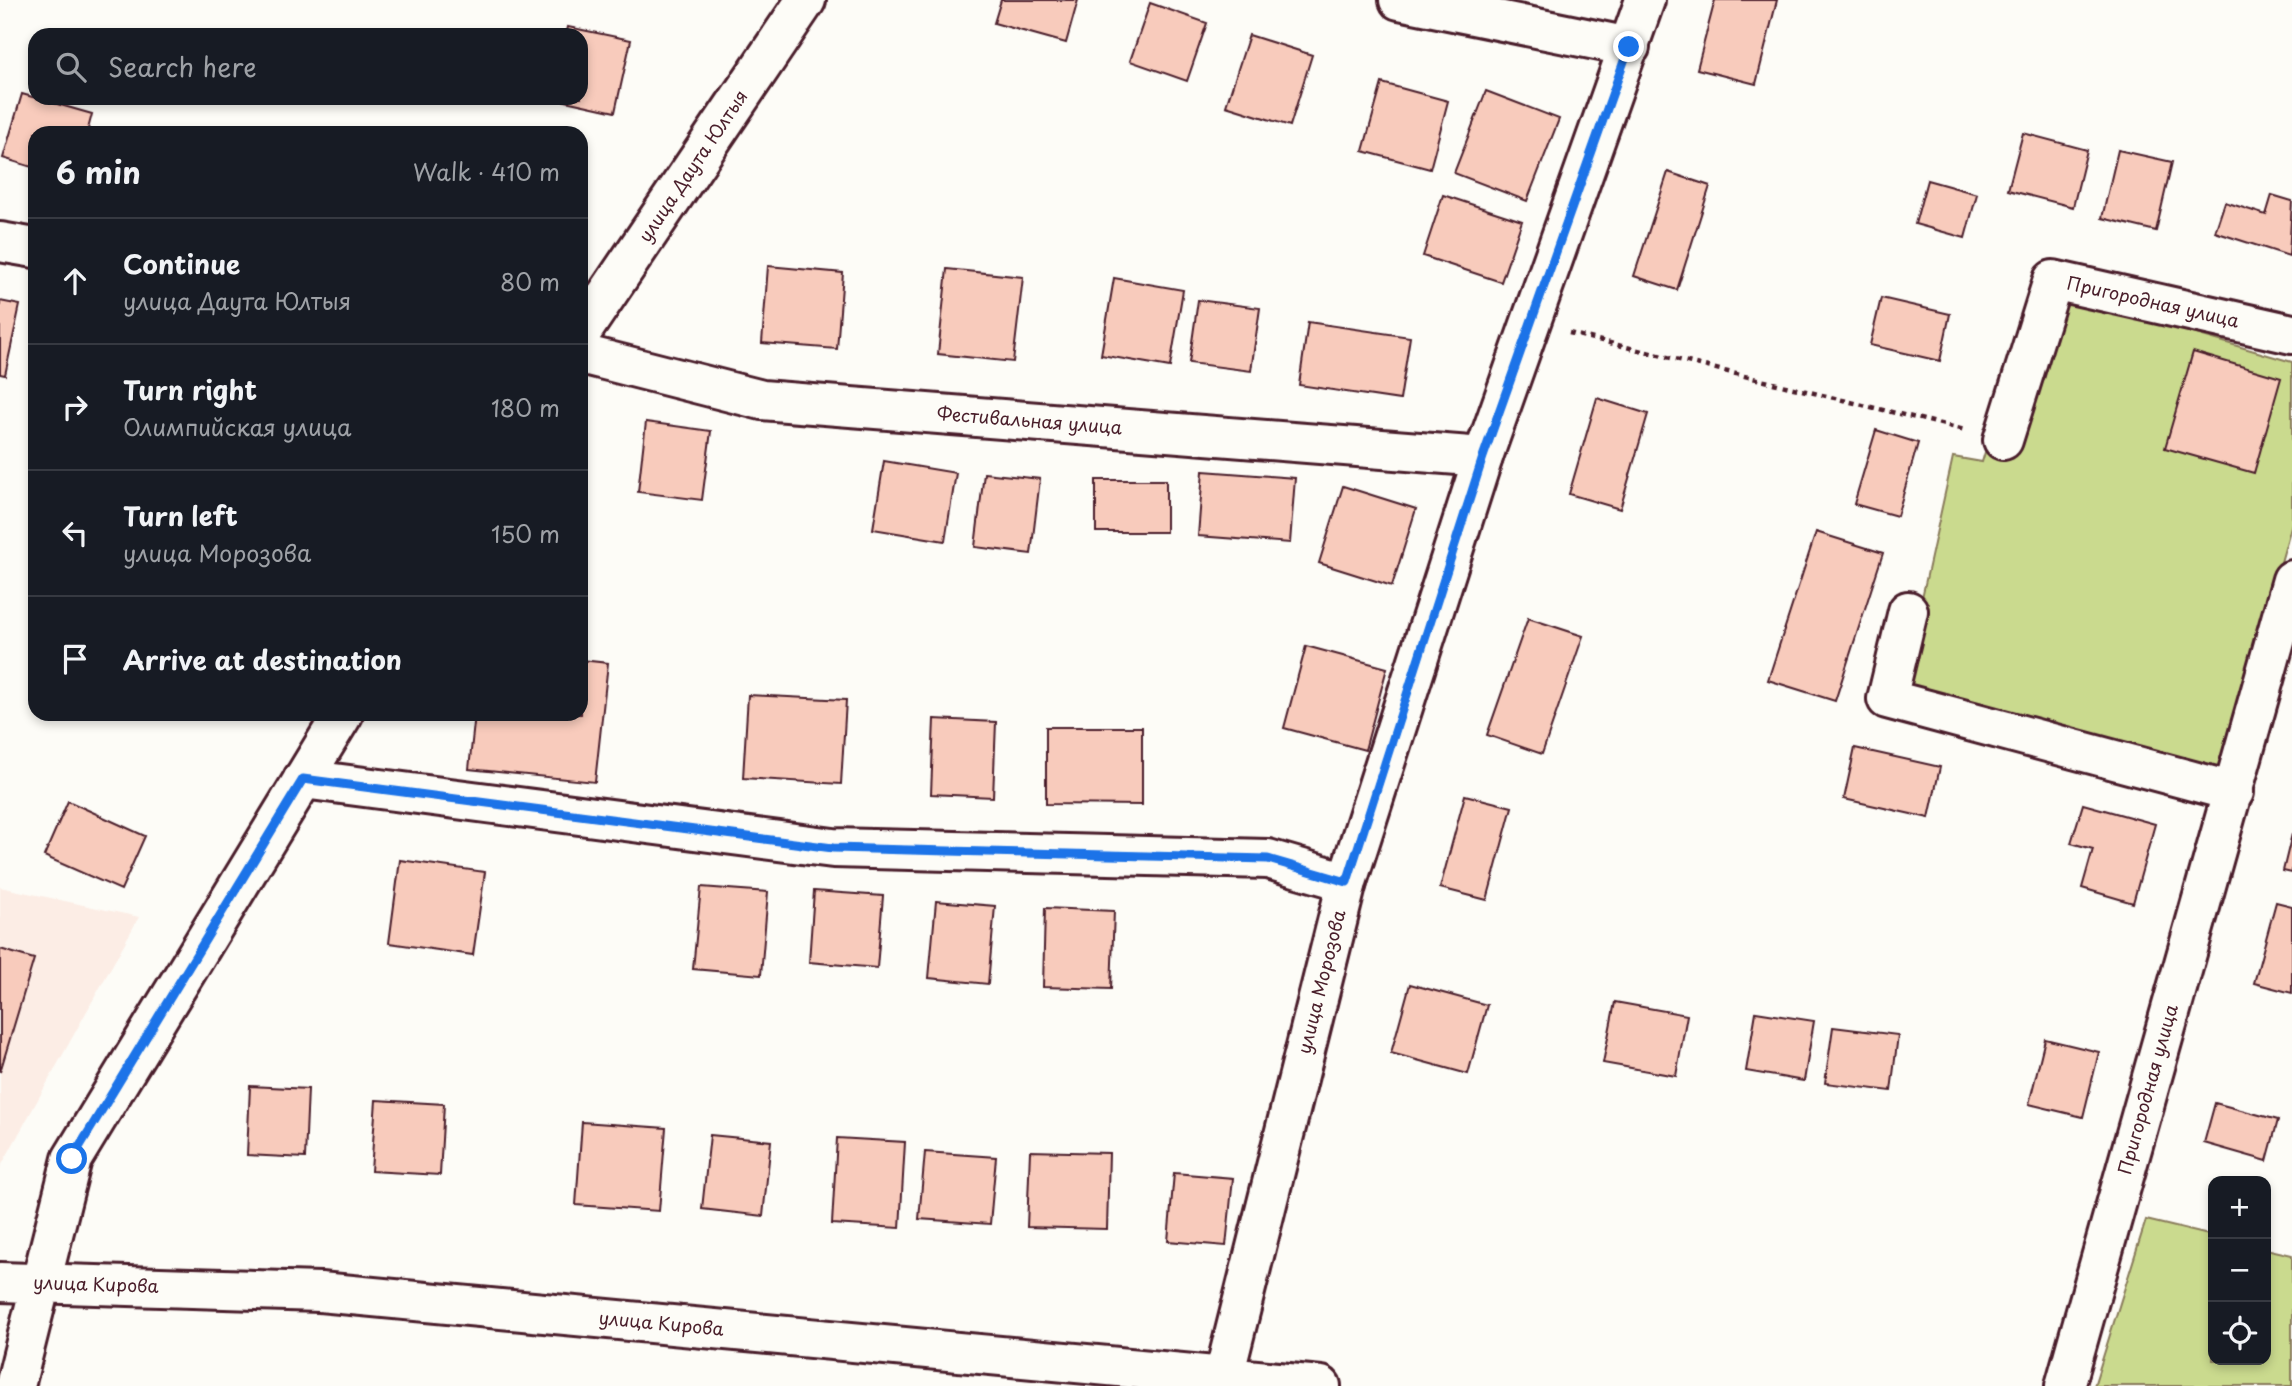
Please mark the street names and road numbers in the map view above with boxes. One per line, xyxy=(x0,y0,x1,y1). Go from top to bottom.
street label: улица Даута Юлтыя xyxy=(631,84,754,247)
street label: Пригородная улица xyxy=(2064,269,2243,334)
street label: Фестивальная улица xyxy=(936,399,1124,440)
street label: улица Морозова xyxy=(1290,906,1352,1057)
street label: Пригородная улица xyxy=(2110,1000,2184,1177)
street label: улица Кирова xyxy=(33,1268,160,1299)
street label: улица Кирова xyxy=(598,1303,726,1342)

